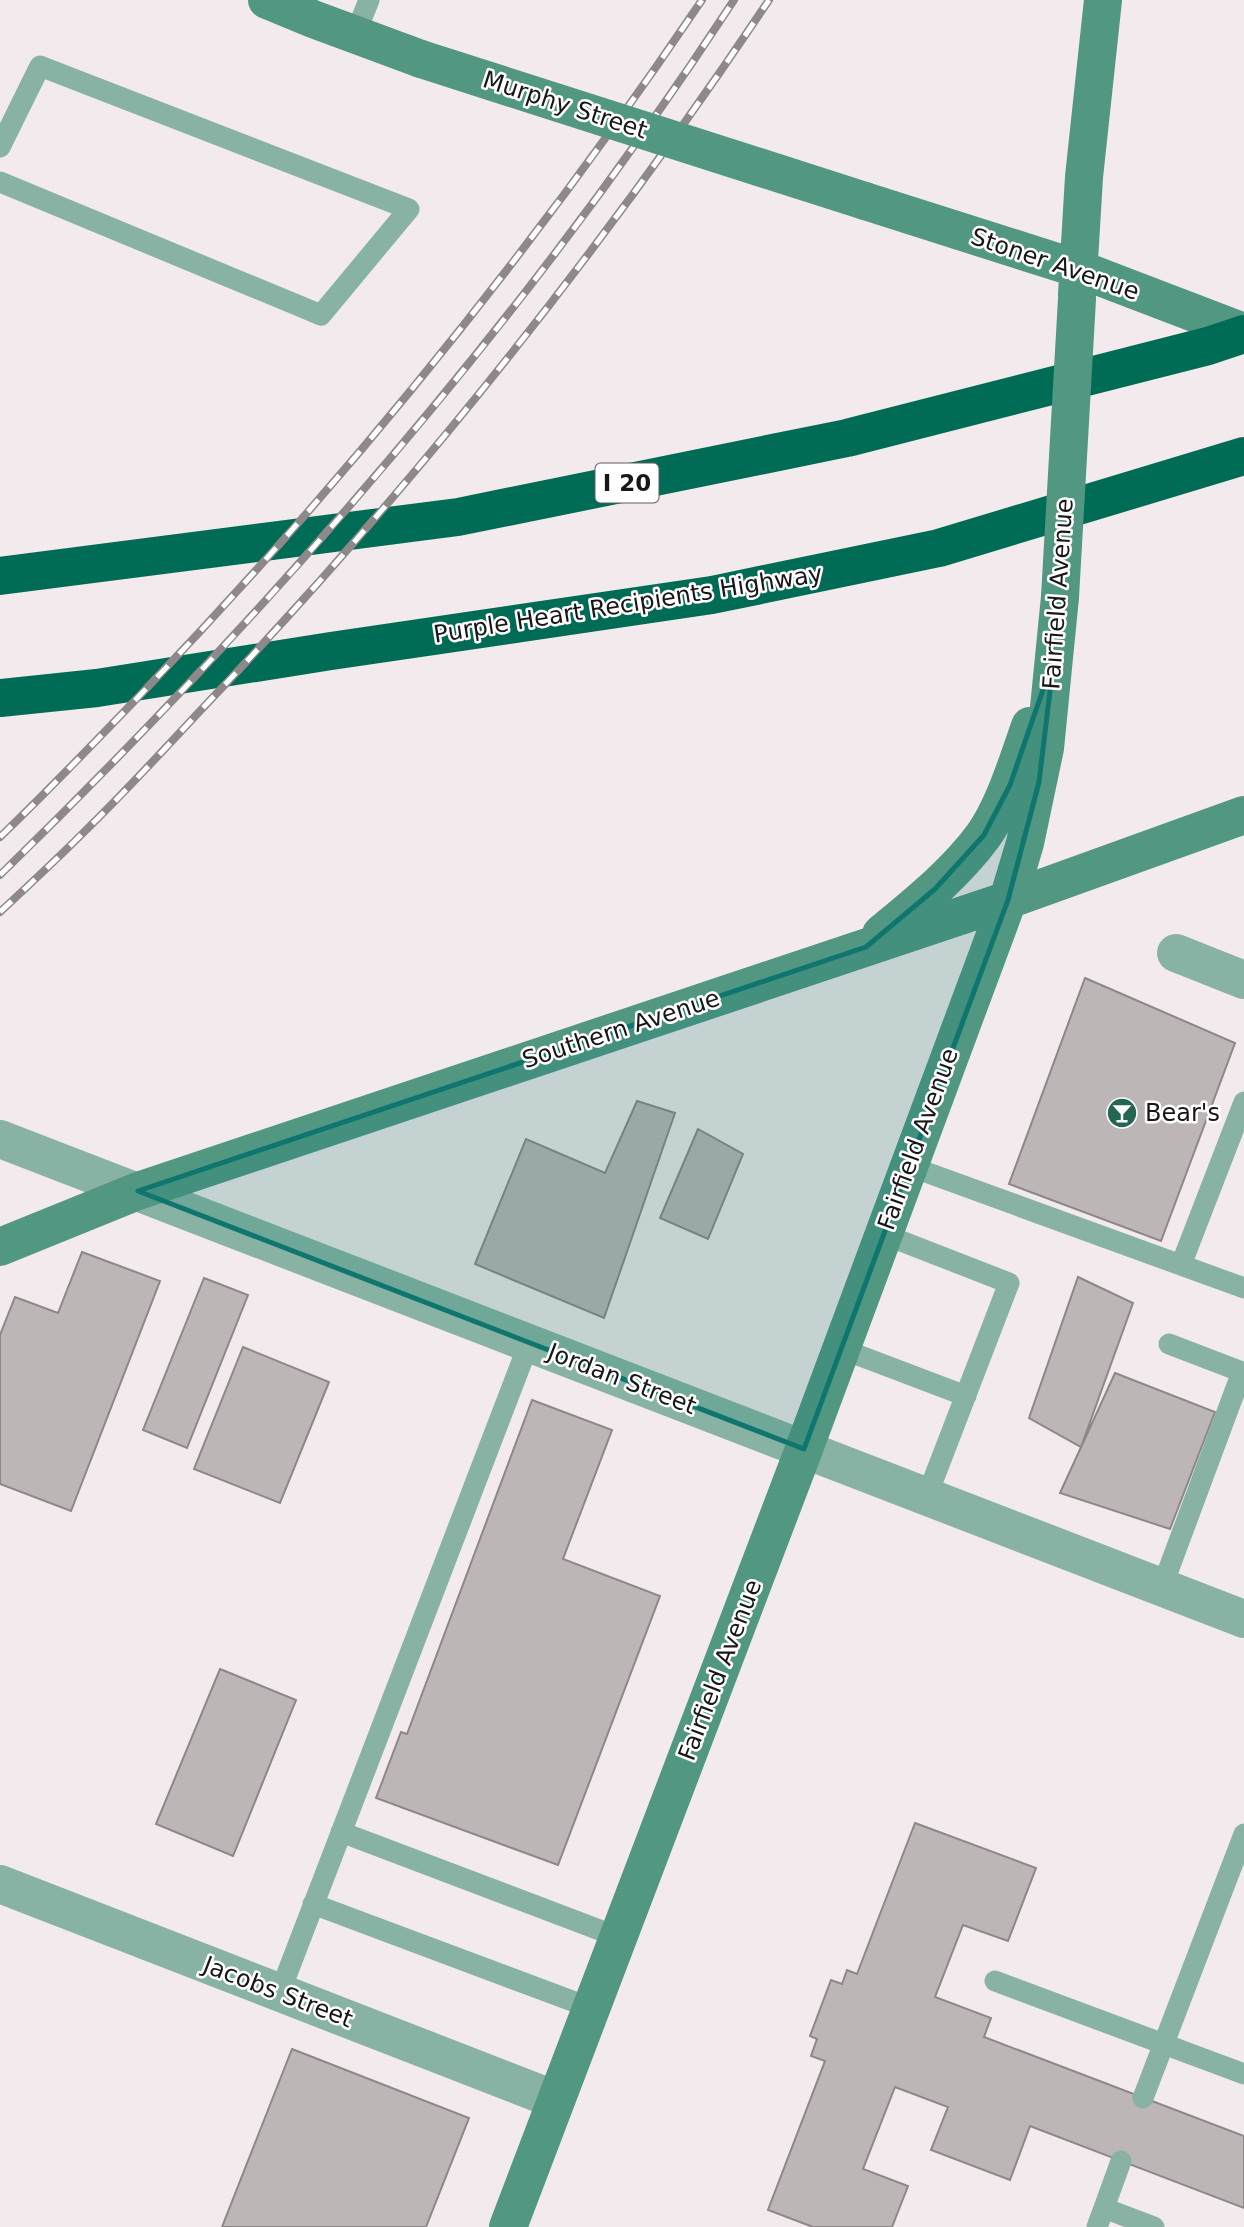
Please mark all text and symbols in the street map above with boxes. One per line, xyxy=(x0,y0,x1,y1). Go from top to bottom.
street label: Murphy Street xyxy=(479,65,651,145)
street label: Stoner Avenue xyxy=(967,222,1143,306)
road number: I 20 xyxy=(596,463,658,503)
street label: Fairfield Avenue xyxy=(1037,498,1079,690)
street label: Purple Heart Recipients Highway xyxy=(432,559,824,649)
street label: Southern Avenue xyxy=(519,984,723,1074)
street label: Fairfield Avenue xyxy=(872,1044,964,1234)
bar icon: Bear's xyxy=(1105,1096,1139,1130)
place label: Bear's xyxy=(1145,1099,1220,1127)
street label: Jordan Street xyxy=(542,1337,700,1420)
street label: Fairfield Avenue xyxy=(673,1576,767,1764)
street label: Jacobs Street xyxy=(197,1950,357,2033)

